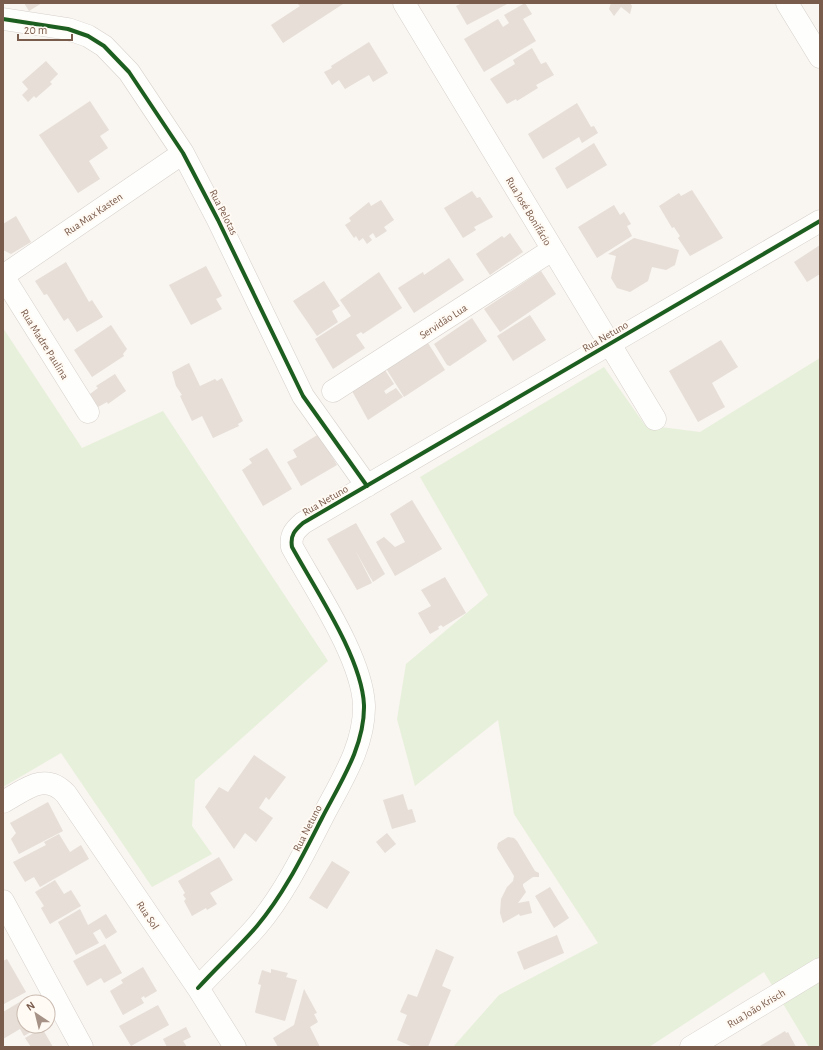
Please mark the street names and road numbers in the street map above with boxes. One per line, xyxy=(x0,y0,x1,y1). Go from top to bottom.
street label: Rua José Bonifácio xyxy=(504,175,553,248)
street label: Rua Pelotas xyxy=(207,188,240,237)
street label: Rua Max Kasten xyxy=(62,191,124,238)
street label: Servidão Lua xyxy=(418,302,469,341)
street label: Rua Madre Paulina xyxy=(19,307,71,381)
street label: Rua Netuno xyxy=(580,319,630,354)
street label: Rua Netuno xyxy=(300,483,350,518)
street label: Rua Netuno xyxy=(291,803,324,853)
street label: Rua Sol xyxy=(134,899,161,931)
street label: Rua João Krisch xyxy=(725,987,787,1030)

